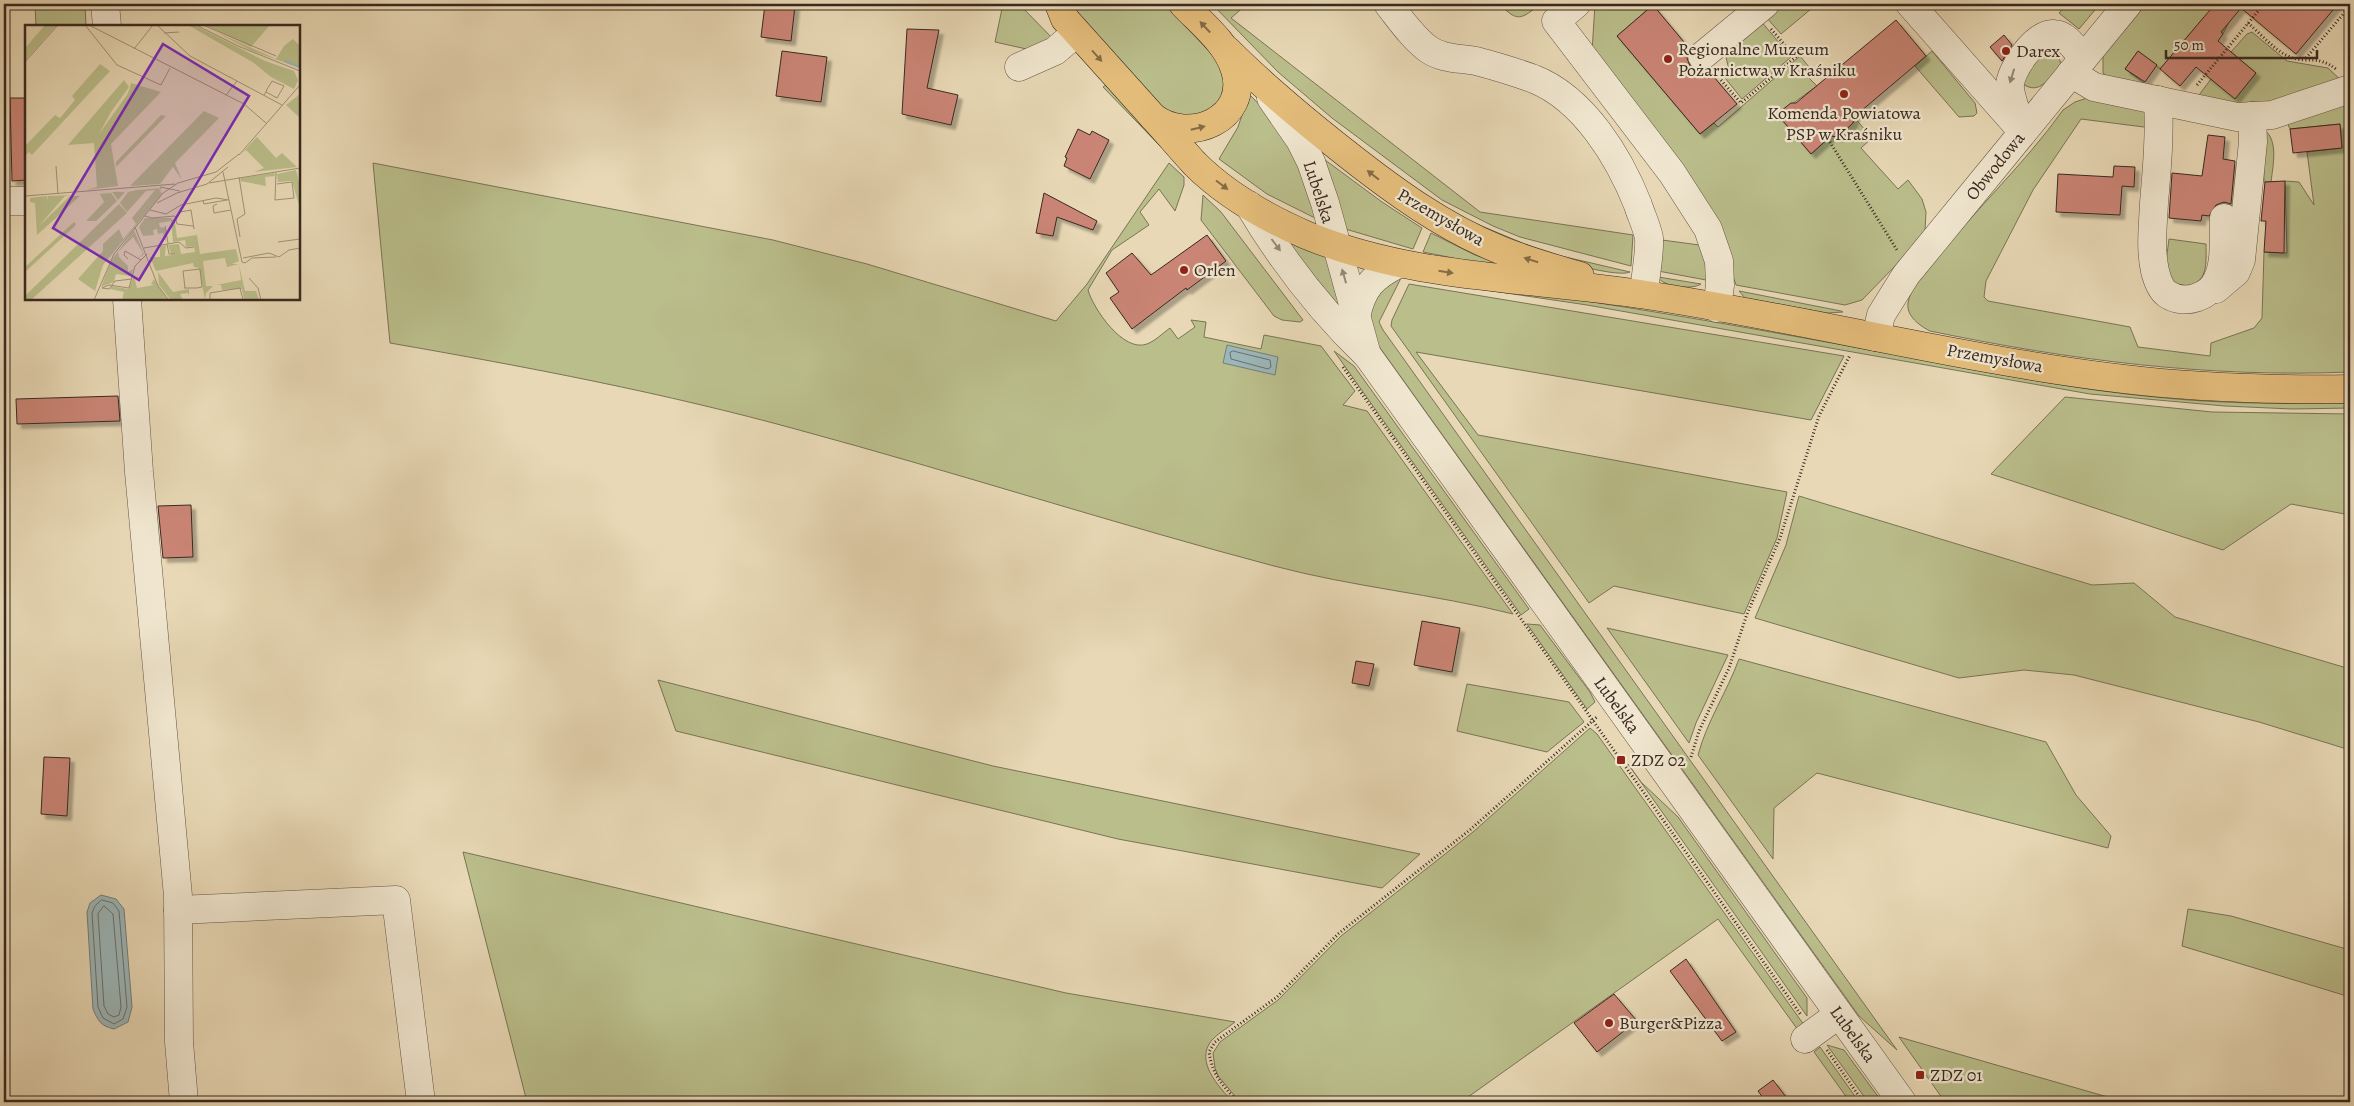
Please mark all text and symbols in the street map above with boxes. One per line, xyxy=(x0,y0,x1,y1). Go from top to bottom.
one-way arrow xyxy=(1199,21,1211,33)
inset map xyxy=(25,25,300,300)
scale bar xyxy=(2166,28,2318,60)
text: 50 m xyxy=(2174,35,2204,55)
place label: Regionalne Muzeum Pożarnictwa w Kraśniku xyxy=(1678,37,1856,82)
place label: Darex xyxy=(2016,39,2060,63)
marker: Darex xyxy=(2000,45,2012,57)
one-way arrow xyxy=(1091,49,1103,61)
marker: Regionalne Muzeum Pożarnictwa w Kraśniku xyxy=(1662,53,1674,65)
one-way arrow xyxy=(2008,69,2016,84)
marker: Komenda Powiatowa PSP w Kraśniku xyxy=(1838,88,1850,100)
place label: Komenda Powiatowa PSP w Kraśniku xyxy=(1767,101,1921,146)
one-way arrow xyxy=(1191,124,1206,132)
street label: Obwodowa xyxy=(1960,126,2030,205)
street label: Lubelska xyxy=(1298,158,1341,227)
one-way arrow xyxy=(1366,170,1380,180)
one-way arrow xyxy=(1215,180,1228,191)
street label: Przemysłowa xyxy=(1393,182,1490,252)
one-way arrow xyxy=(1270,238,1281,251)
one-way arrow xyxy=(1523,256,1538,264)
place label: Orlen xyxy=(1194,258,1236,282)
marker: Orlen xyxy=(1178,264,1190,276)
one-way arrow xyxy=(1340,268,1348,283)
one-way arrow xyxy=(1438,268,1454,276)
street label: Przemysłowa xyxy=(1945,338,2046,378)
street label: Lubelska xyxy=(1588,672,1646,739)
place label: ZDZ 02 xyxy=(1631,748,1686,772)
marker: ZDZ 02 xyxy=(1615,754,1627,766)
street label: Lubelska xyxy=(1824,1001,1882,1068)
place label: Burger&Pizza xyxy=(1619,1011,1723,1035)
marker: Burger&Pizza xyxy=(1603,1017,1615,1029)
place label: ZDZ 01 xyxy=(1930,1063,1982,1087)
marker: ZDZ 01 xyxy=(1914,1069,1926,1081)

